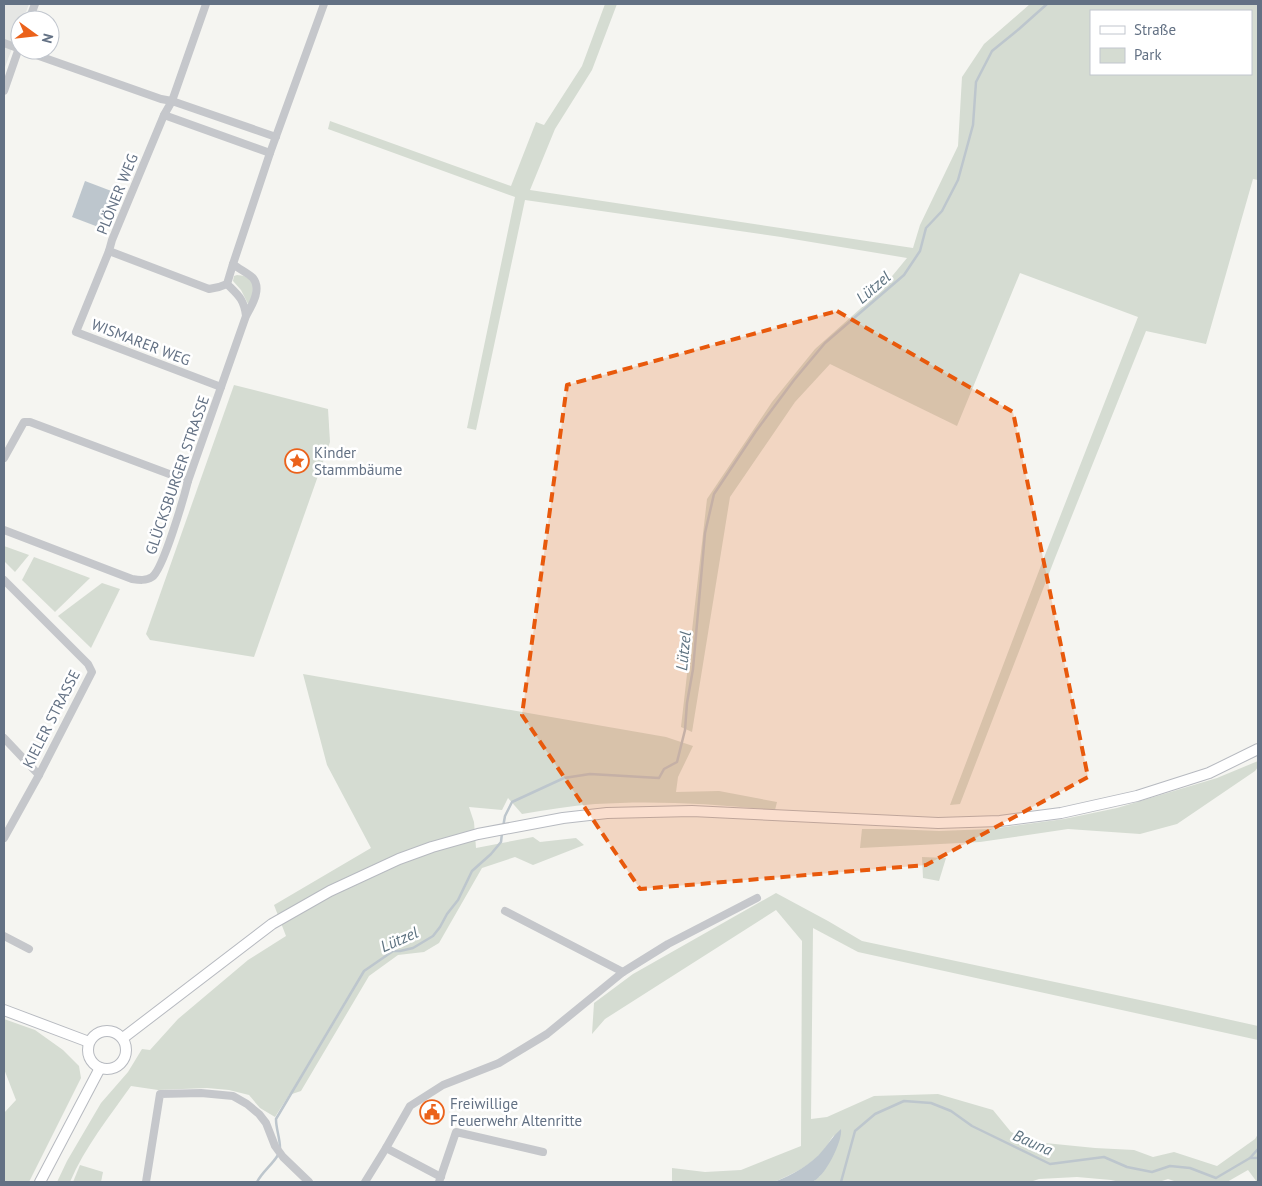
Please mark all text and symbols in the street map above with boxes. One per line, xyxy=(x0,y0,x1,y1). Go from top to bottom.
north arrow xyxy=(10,10,60,60)
legend xyxy=(1090,10,1252,75)
text: Straße xyxy=(1134,20,1176,39)
text: N xyxy=(38,32,57,45)
text: Park xyxy=(1134,45,1162,64)
street label: PLÖNER WEG xyxy=(92,151,142,237)
water label: Lützel xyxy=(852,266,895,307)
street label: WISMARER WEG xyxy=(89,314,193,370)
street label: GLÜCKSBURGER STRASSE xyxy=(141,393,213,557)
place label: Kinder Stammbäume xyxy=(314,443,402,479)
place icon: Kinder Stammbäume xyxy=(284,448,310,474)
water label: Lützel xyxy=(671,630,695,672)
street label: KIELER STRASSE xyxy=(18,667,84,771)
water label: Lützel xyxy=(377,922,422,956)
place label: Freiwillige Feuerwehr Altenritte xyxy=(450,1094,582,1130)
public building icon: Freiwillige Feuerwehr Altenritte xyxy=(419,1099,445,1125)
water label: Bauna xyxy=(1010,1125,1056,1160)

